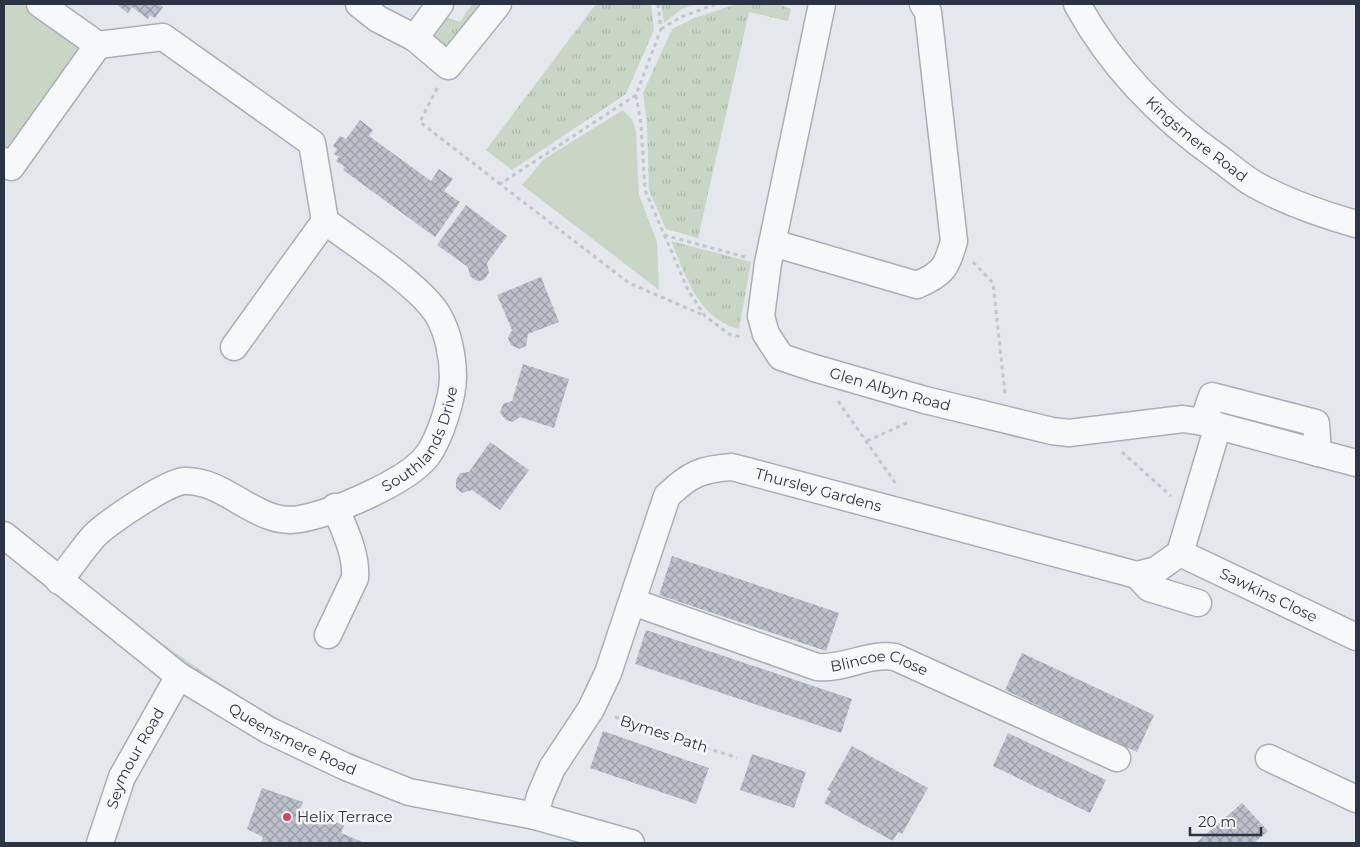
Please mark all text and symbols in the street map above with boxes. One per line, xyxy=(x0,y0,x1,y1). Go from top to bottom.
street label: Kingsmere Road xyxy=(1142,92,1251,186)
street label: Glen Albyn Road xyxy=(827,363,953,415)
street label: Southlands Drive xyxy=(378,385,461,496)
street label: Thursley Gardens xyxy=(753,464,884,516)
street label: Sawkins Close xyxy=(1217,563,1321,626)
street label: Blincoe Close xyxy=(829,646,931,680)
street label: Queensmere Road xyxy=(225,698,359,779)
street label: Seymour Road xyxy=(102,704,168,811)
street label: Bymes Path xyxy=(618,710,711,757)
scale bar xyxy=(1190,804,1261,836)
place label: Helix Terrace xyxy=(297,807,393,826)
marker: Helix Terrace xyxy=(281,811,293,823)
text: 20 m xyxy=(1198,812,1236,831)

